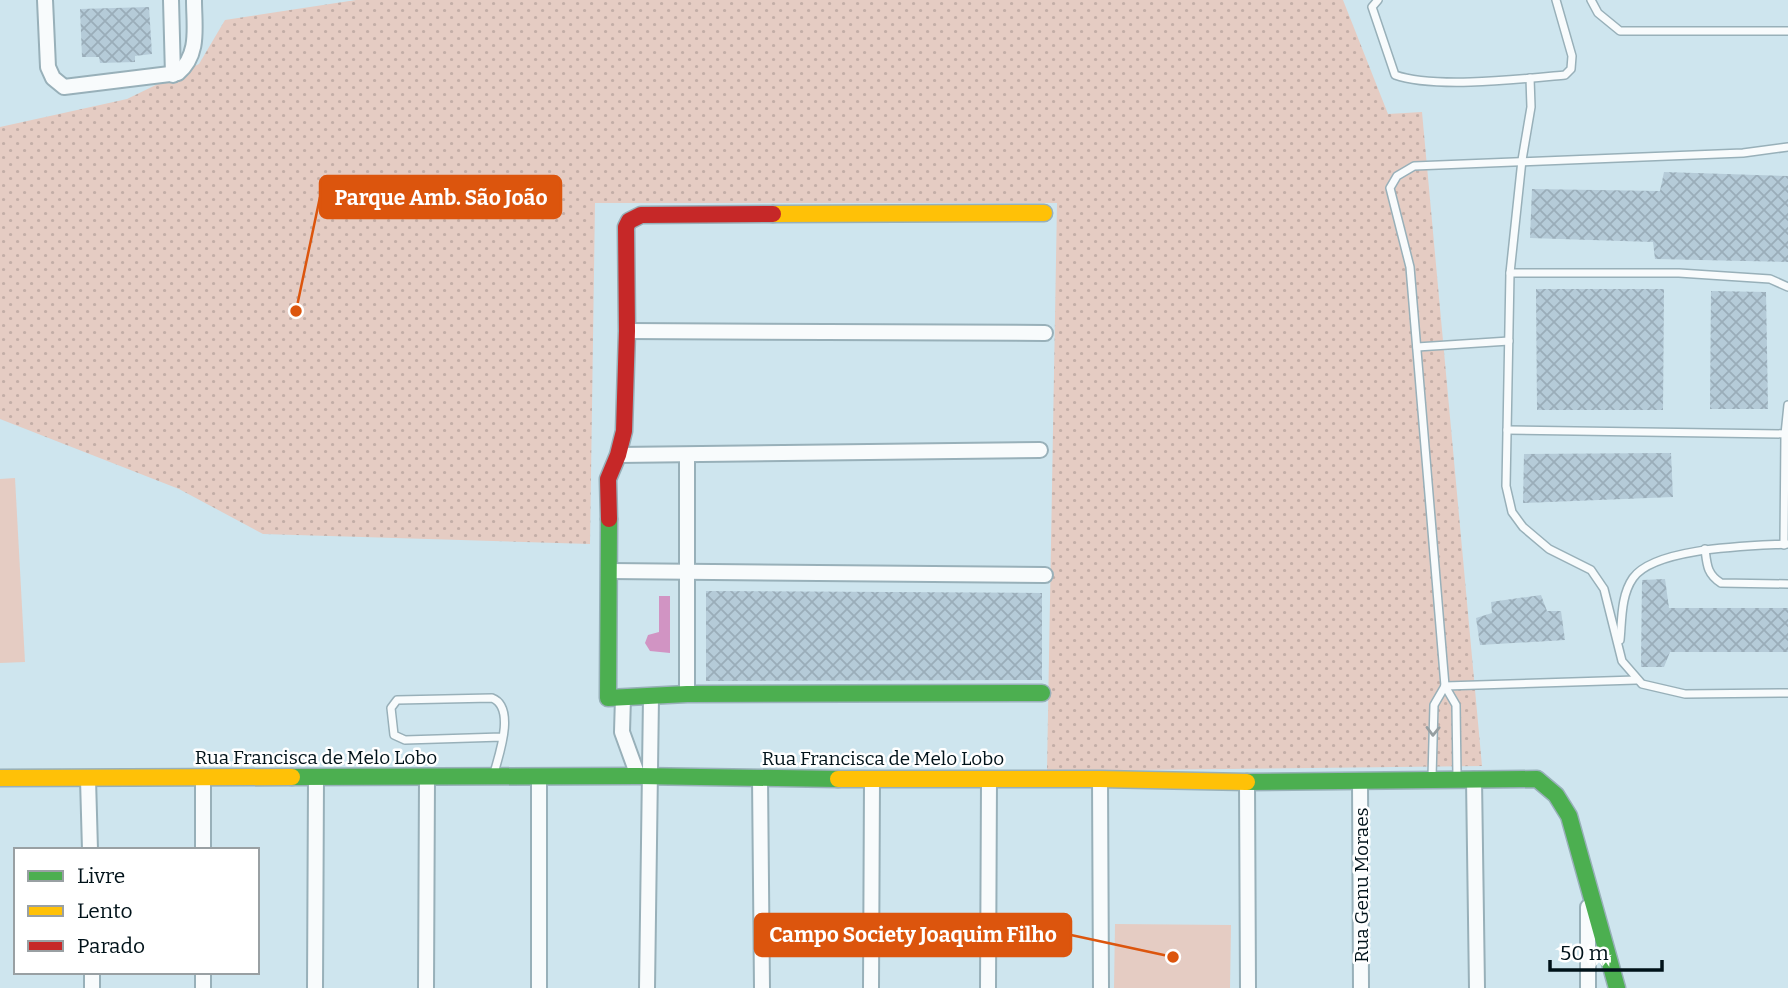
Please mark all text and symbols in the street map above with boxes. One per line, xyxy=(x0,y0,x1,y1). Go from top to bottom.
callout: Parque Amb. São João xyxy=(320,176,561,218)
text: Parque Amb. São João xyxy=(334,185,548,211)
one-way arrow xyxy=(1425,726,1441,737)
street label: Rua Francisca de Melo Lobo xyxy=(195,746,437,769)
street label: Rua Francisca de Melo Lobo xyxy=(762,747,1004,770)
street label: Rua Genu Moraes xyxy=(1350,807,1373,963)
legend xyxy=(14,848,259,974)
text: Livre xyxy=(77,863,125,889)
text: Lento xyxy=(77,898,133,924)
callout: Campo Society Joaquim Filho xyxy=(755,914,1071,956)
text: Campo Society Joaquim Filho xyxy=(769,922,1057,948)
scale bar xyxy=(1550,928,1662,972)
text: Parado xyxy=(77,933,145,959)
text: 50 m xyxy=(1560,940,1609,966)

